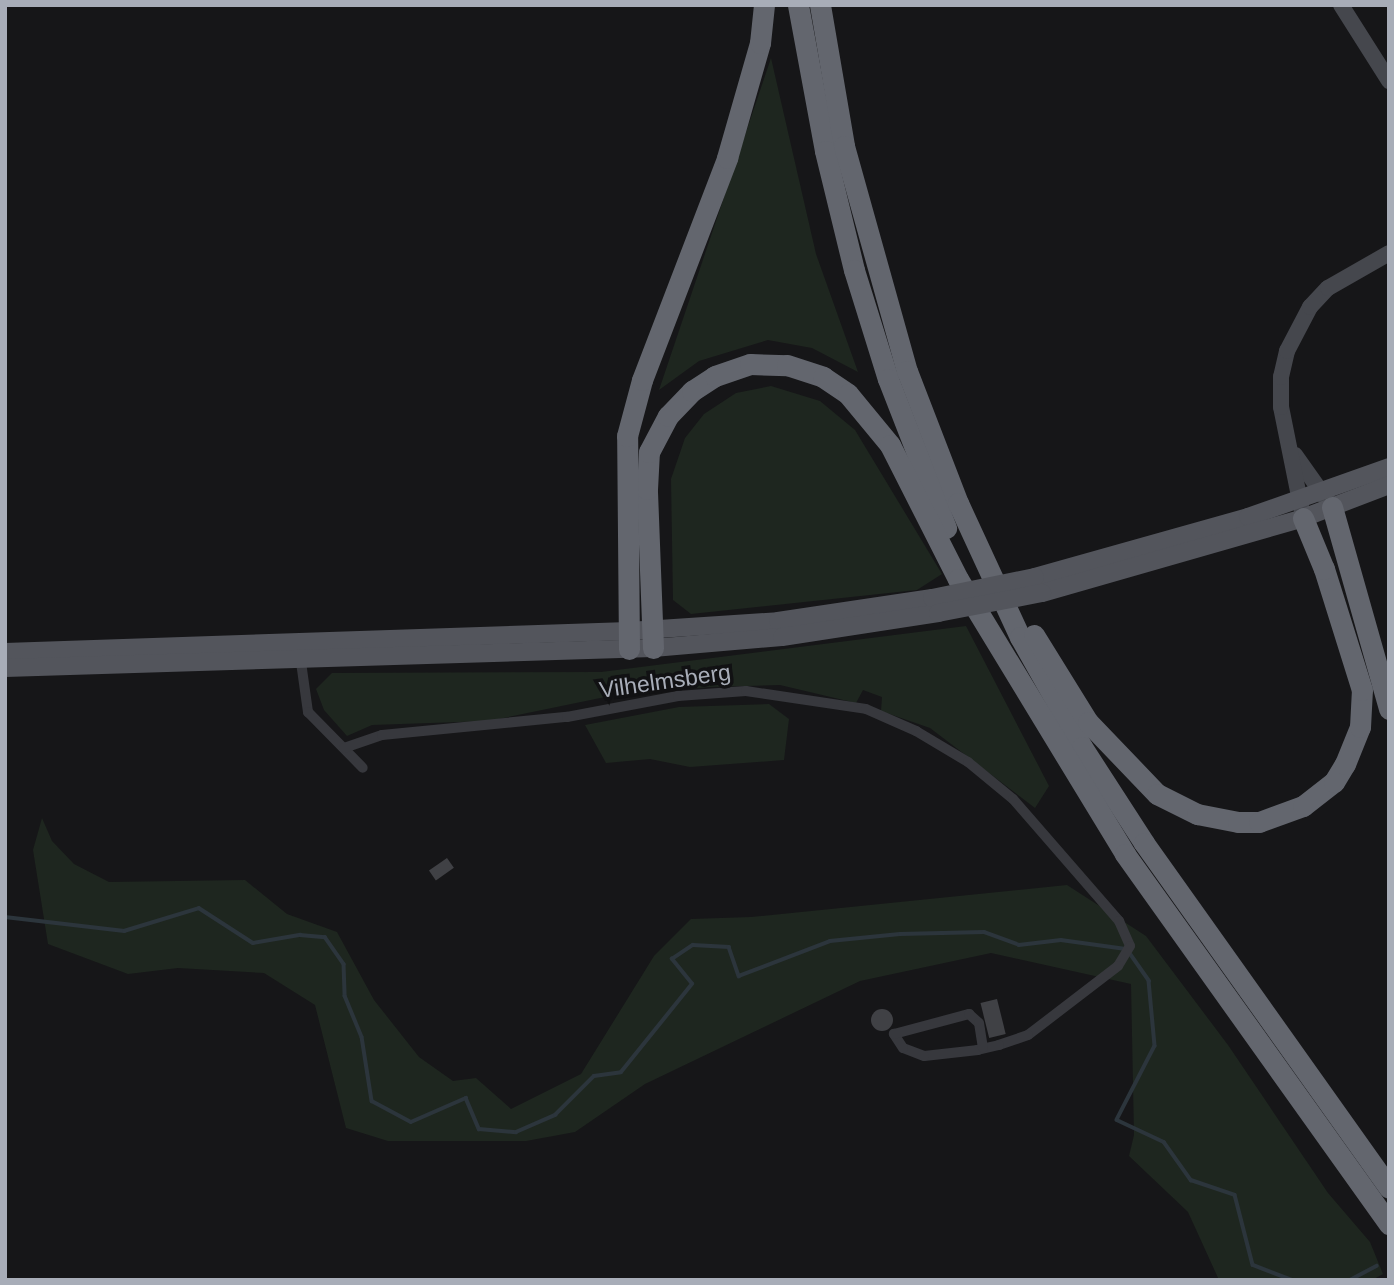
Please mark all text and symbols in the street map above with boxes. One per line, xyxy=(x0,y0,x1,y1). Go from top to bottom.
street label: Vilhelmsberg xyxy=(597,658,733,704)

